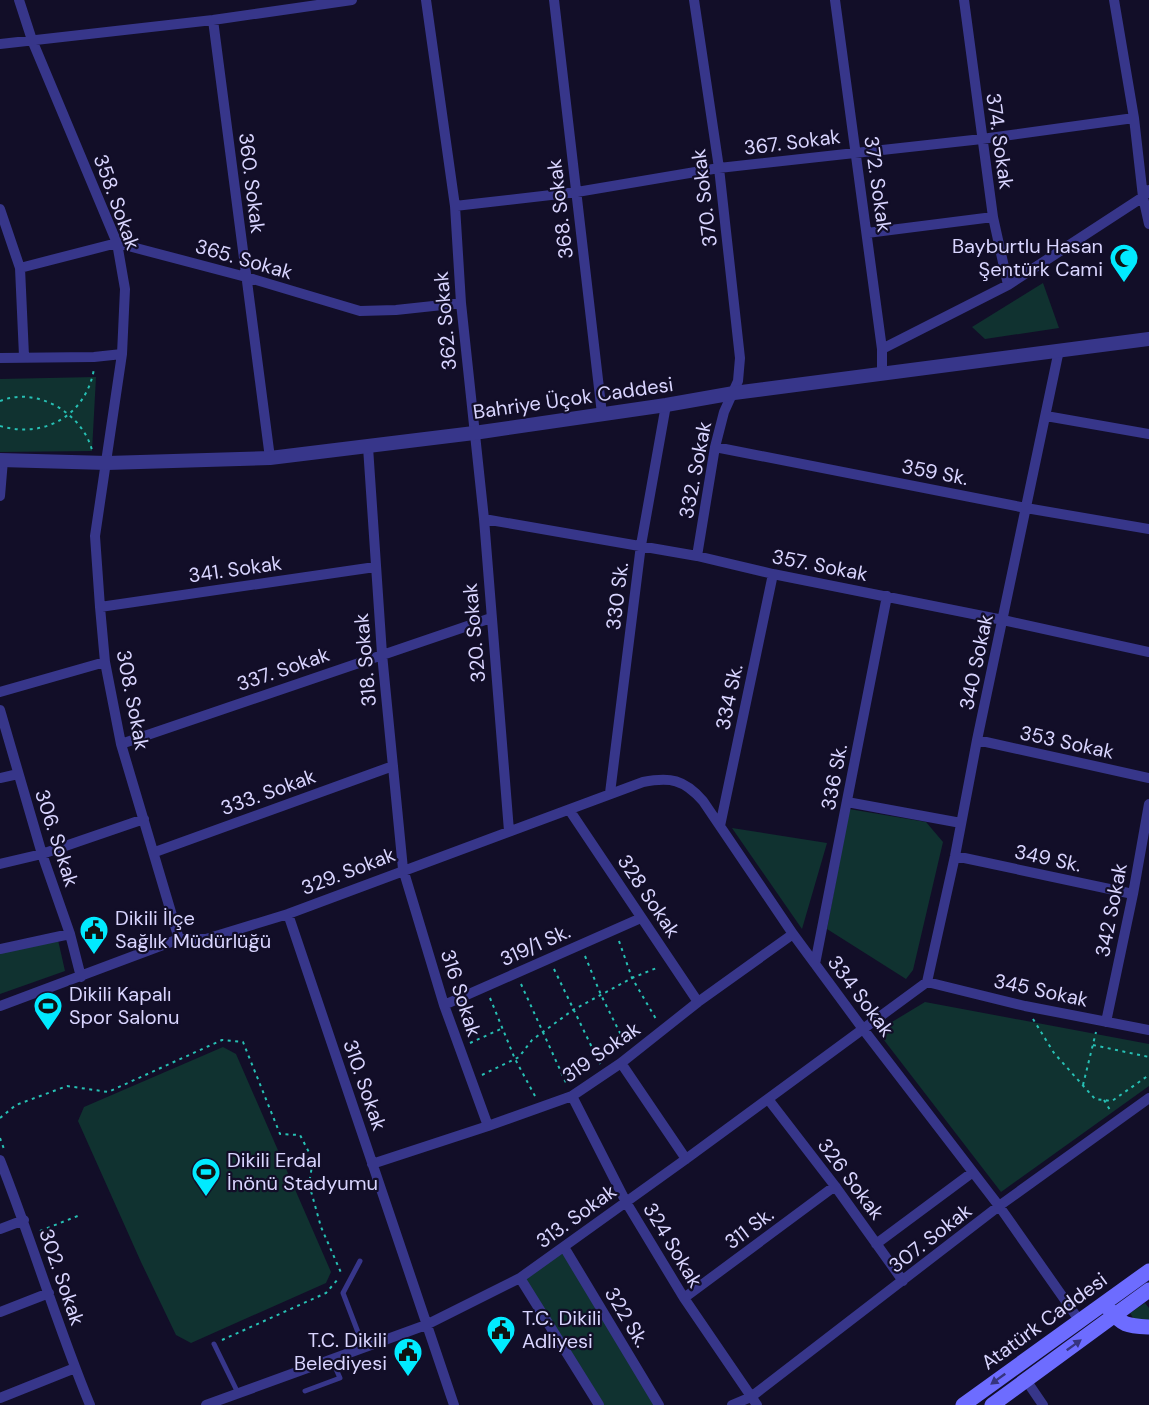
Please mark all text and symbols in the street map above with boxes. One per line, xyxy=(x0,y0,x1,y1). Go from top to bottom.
street label: 374. Sokak xyxy=(980,91,1020,191)
street label: 367. Sokak xyxy=(742,123,842,161)
street label: 360. Sokak xyxy=(233,131,271,235)
street label: 372. Sokak xyxy=(858,134,898,234)
street label: 370. Sokak xyxy=(685,148,723,248)
street label: 358. Sokak xyxy=(88,151,146,253)
street label: 368. Sokak xyxy=(541,158,579,260)
street label: 365. Sokak xyxy=(192,233,296,285)
place label: Bayburtlu Hasan Şentürk Cami xyxy=(952,233,1103,282)
mosque icon: Bayburtlu Hasan Şentürk Cami xyxy=(1108,242,1140,284)
street label: 362. Sokak xyxy=(428,271,462,371)
street label: Bahriye Üçok Caddesi xyxy=(471,371,675,425)
street label: 332. Sokak xyxy=(673,419,717,521)
street label: 359 Sk. xyxy=(900,453,970,491)
street label: 357. Sokak xyxy=(770,543,870,587)
street label: 341. Sokak xyxy=(187,550,283,588)
street label: 330 Sk. xyxy=(600,560,634,631)
street label: 320. Sokak xyxy=(457,582,491,684)
street label: 318. Sokak xyxy=(348,612,382,708)
street label: 340 Sokak xyxy=(953,612,999,712)
street label: 337. Sokak xyxy=(233,641,333,697)
street label: 308. Sokak xyxy=(111,648,155,752)
street label: 334 Sk. xyxy=(709,662,749,732)
street label: 353 Sokak xyxy=(1018,719,1116,765)
street label: 336 Sk. xyxy=(815,742,853,812)
street label: 333. Sokak xyxy=(217,763,319,821)
street label: 306. Sokak xyxy=(29,786,85,890)
street label: 349 Sk. xyxy=(1012,838,1084,878)
street label: 329. Sokak xyxy=(297,841,399,901)
street label: 328 Sokak xyxy=(612,849,686,943)
street label: 342 Sokak xyxy=(1089,861,1133,959)
place label: Dikili İlçe Sağlık Müdürlüğü xyxy=(115,905,271,954)
public building icon: Dikili İlçe Sağlık Müdürlüğü xyxy=(78,914,110,956)
street label: 319/1 Sk. xyxy=(496,918,574,972)
street label: 316 Sokak xyxy=(435,946,487,1040)
street label: 334 Sokak xyxy=(822,950,900,1042)
street label: 345 Sokak xyxy=(991,967,1091,1013)
place label: Dikili Kapalı Spor Salonu xyxy=(69,981,179,1030)
sports icon: Dikili Kapalı Spor Salonu xyxy=(32,990,64,1032)
street label: 319 Sokak xyxy=(557,1016,645,1088)
street label: 310. Sokak xyxy=(337,1036,393,1134)
street label: 326 Sokak xyxy=(812,1133,890,1225)
place label: Dikili Erdal İnönü Stadyumu xyxy=(227,1147,378,1196)
sports icon: Dikili Erdal İnönü Stadyumu xyxy=(190,1156,222,1198)
street label: 313. Sokak xyxy=(531,1178,621,1254)
street label: 307. Sokak xyxy=(883,1197,977,1279)
street label: 324 Sokak xyxy=(637,1198,709,1292)
street label: 311 Sk. xyxy=(719,1201,779,1255)
street label: 302. Sokak xyxy=(33,1225,91,1329)
street label: Atatürk Caddesi xyxy=(976,1267,1112,1375)
street label: 322 Sk. xyxy=(599,1282,655,1352)
place label: T.C. Dikili Adliyesi xyxy=(522,1305,601,1354)
public building icon: T.C. Dikili Adliyesi xyxy=(485,1314,517,1356)
place label: T.C. Dikili Belediyesi xyxy=(294,1327,387,1376)
public building icon: T.C. Dikili Belediyesi xyxy=(392,1336,424,1378)
one-way arrow xyxy=(1065,1339,1081,1351)
one-way arrow xyxy=(990,1373,1006,1385)

